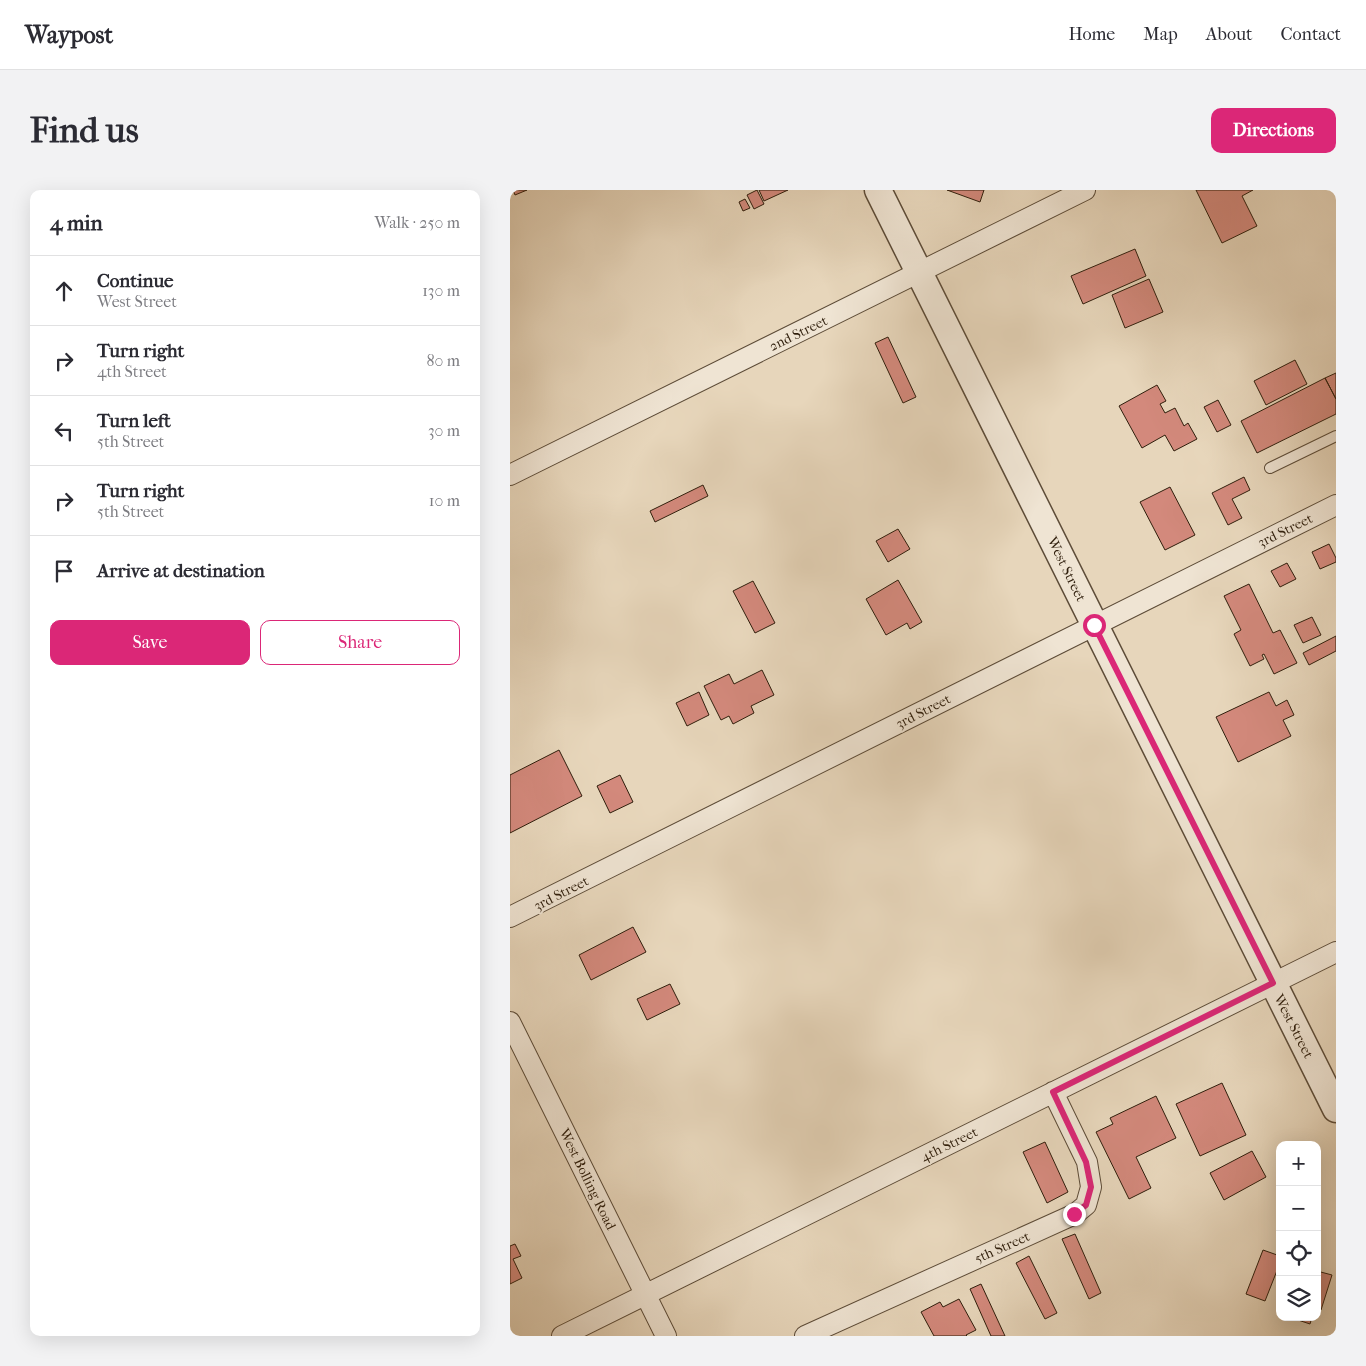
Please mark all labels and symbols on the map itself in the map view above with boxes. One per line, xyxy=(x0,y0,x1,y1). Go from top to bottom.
street label: 2nd Street xyxy=(766,312,830,355)
street label: 3rd Street xyxy=(1255,510,1316,551)
street label: West Street xyxy=(1043,533,1090,604)
route start xyxy=(1083,614,1106,637)
street label: 3rd Street xyxy=(893,690,953,732)
street label: 3rd Street xyxy=(531,872,591,914)
street label: West Street xyxy=(1270,990,1317,1061)
street label: 4th Street xyxy=(918,1123,980,1165)
street label: West Bolling Road xyxy=(555,1125,620,1233)
route end xyxy=(1063,1203,1086,1226)
street label: 5th Street xyxy=(972,1228,1033,1267)

